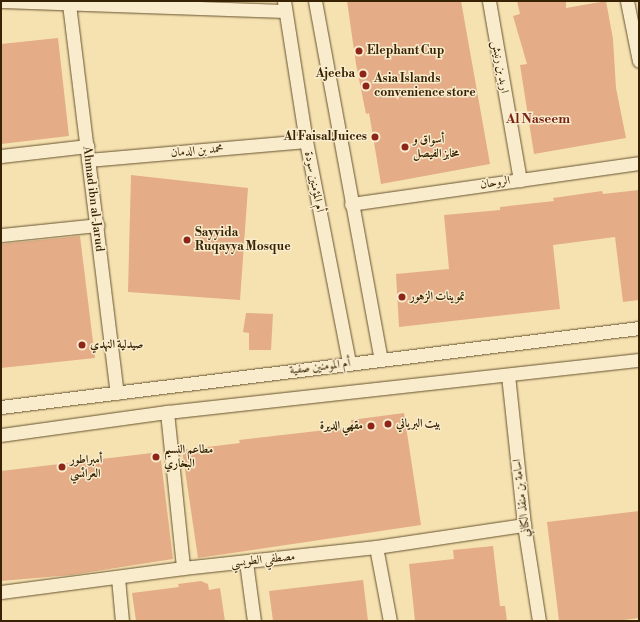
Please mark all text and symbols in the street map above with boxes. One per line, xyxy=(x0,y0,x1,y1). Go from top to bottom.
street label: اربد بن رنيش xyxy=(488,40,512,94)
place label: Elephant Cup xyxy=(367,44,444,58)
marker: Elephant Cup xyxy=(354,46,364,56)
place label: Ajeeba xyxy=(316,67,355,81)
marker: Ajeeba xyxy=(358,69,368,79)
place label: Asia Islands convenience store xyxy=(374,72,476,100)
marker: Asia Islands convenience store xyxy=(361,81,371,91)
district label: Al Naseem xyxy=(506,111,570,127)
place label: Al Faisal Juices xyxy=(284,130,367,144)
marker: Al Faisal Juices xyxy=(370,132,380,142)
place label: أسواق و مخابز الفيصل xyxy=(413,133,459,161)
street label: محمد بن الدمان xyxy=(170,142,224,160)
marker: أسواق و مخابز الفيصل xyxy=(400,142,410,152)
street label: Ahmad ibn al-Jarud xyxy=(79,145,107,253)
street label: أم المؤمنين سودة xyxy=(301,150,327,214)
street label: الروحان xyxy=(479,174,511,192)
place label: Sayyida Ruqayya Mosque xyxy=(195,226,291,254)
marker: Sayyida Ruqayya Mosque xyxy=(182,235,192,245)
place label: تموينات الزهور xyxy=(410,290,465,304)
marker: تموينات الزهور xyxy=(397,292,407,302)
place label: صيدلية النهدي xyxy=(90,338,143,352)
marker: صيدلية النهدي xyxy=(77,340,87,350)
street label: أم المومنين صفية xyxy=(289,356,351,378)
place label: بيت البرياني xyxy=(396,417,441,431)
place label: مقهي الديرة xyxy=(320,419,363,433)
marker: بيت البرياني xyxy=(383,419,393,429)
marker: مقهي الديرة xyxy=(366,421,376,431)
place label: مطاعم النسيم البخاري xyxy=(164,443,213,471)
marker: مطاعم النسيم البخاري xyxy=(151,452,161,462)
place label: أمبراطور العرائسي xyxy=(70,453,102,481)
street label: اسامة بن منقذ الكناني xyxy=(510,458,534,538)
marker: أمبراطور العرائسي xyxy=(57,462,67,472)
street label: مصطفي الطويسي xyxy=(230,549,296,571)

